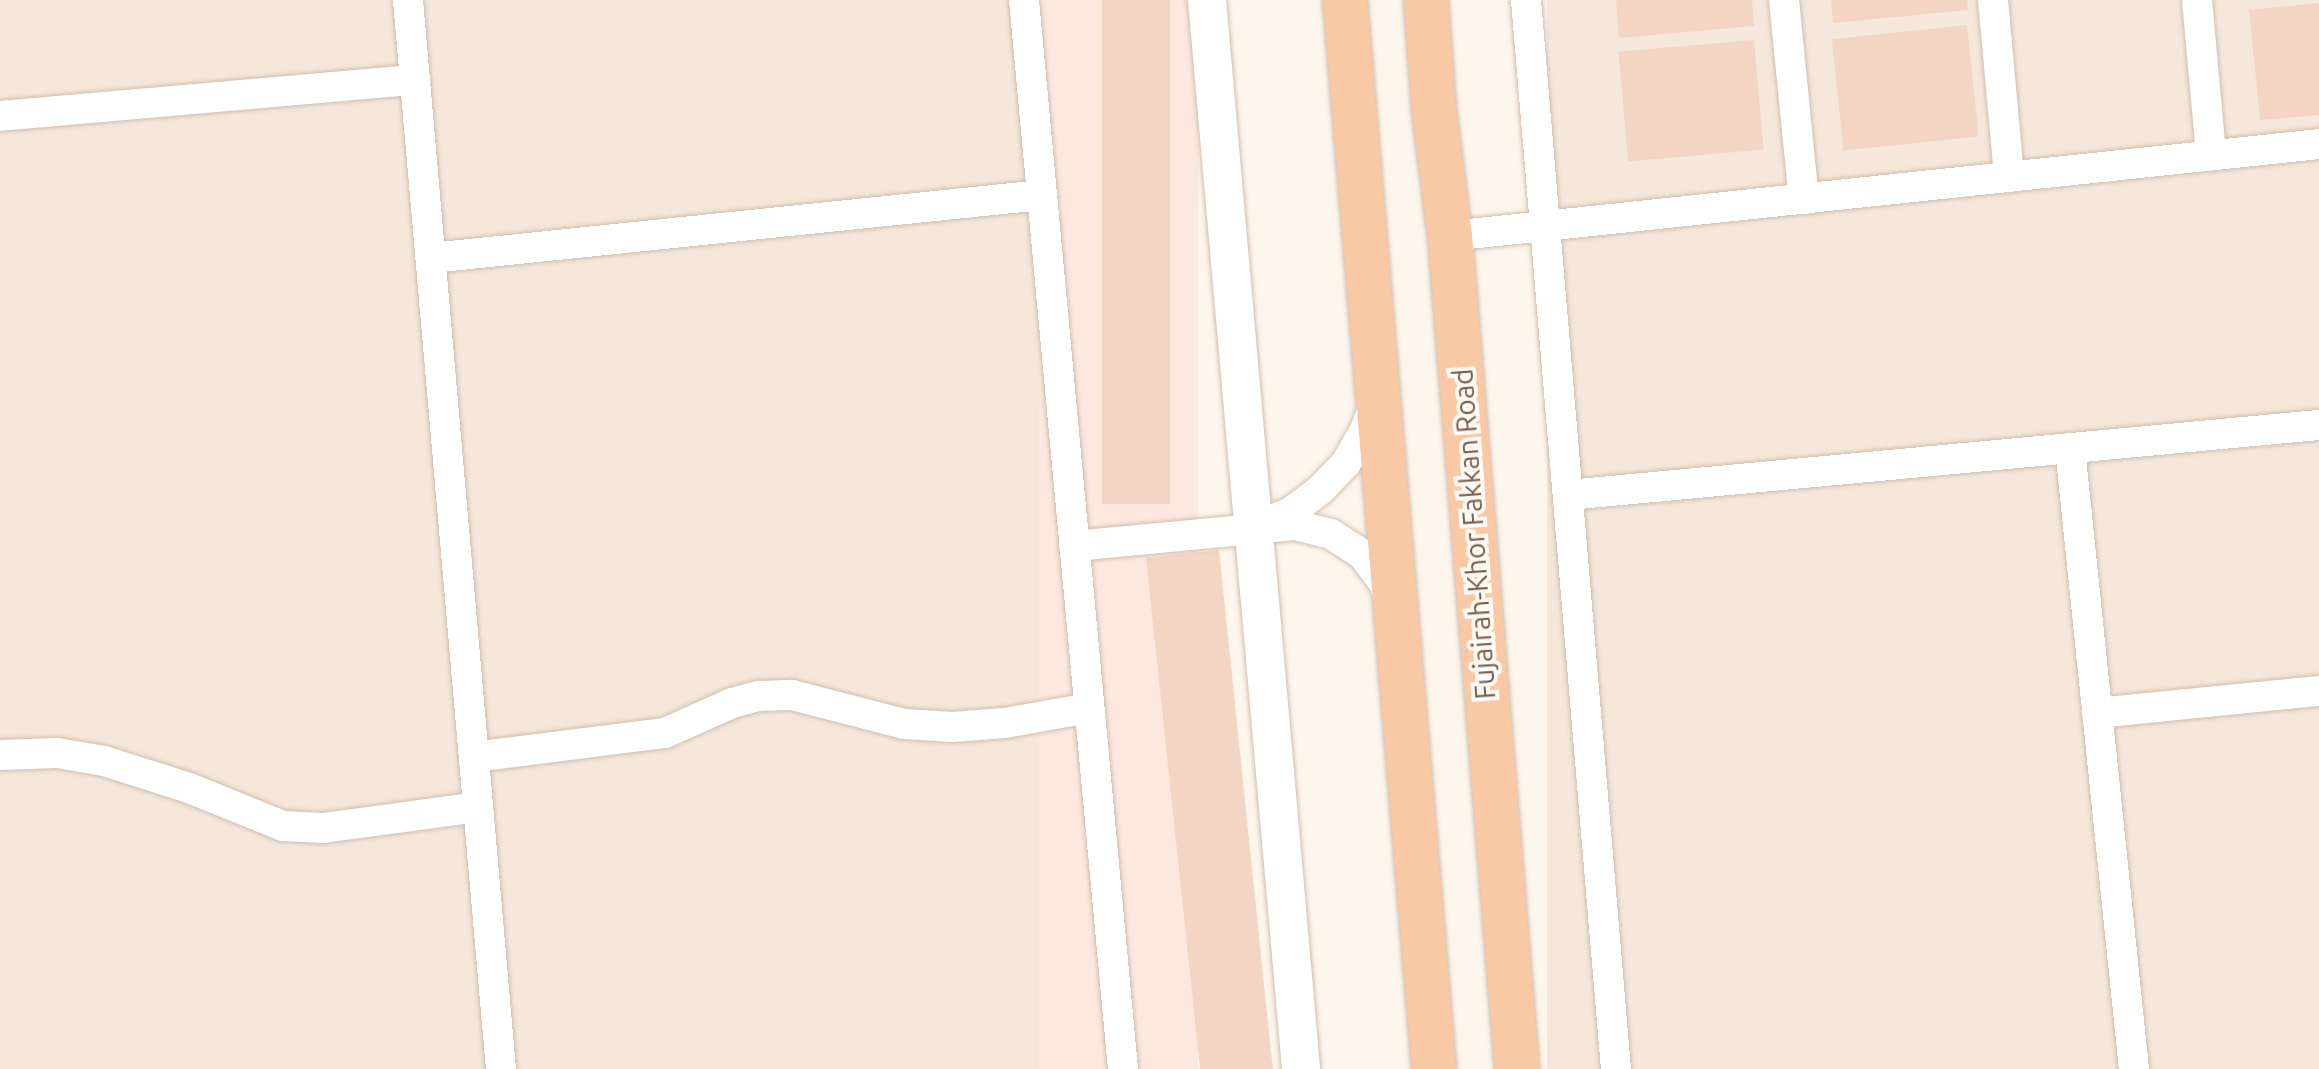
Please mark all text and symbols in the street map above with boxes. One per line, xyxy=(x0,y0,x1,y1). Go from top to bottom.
street label: Fujairah-Khor Fakkan Road xyxy=(1446,368,1502,700)

